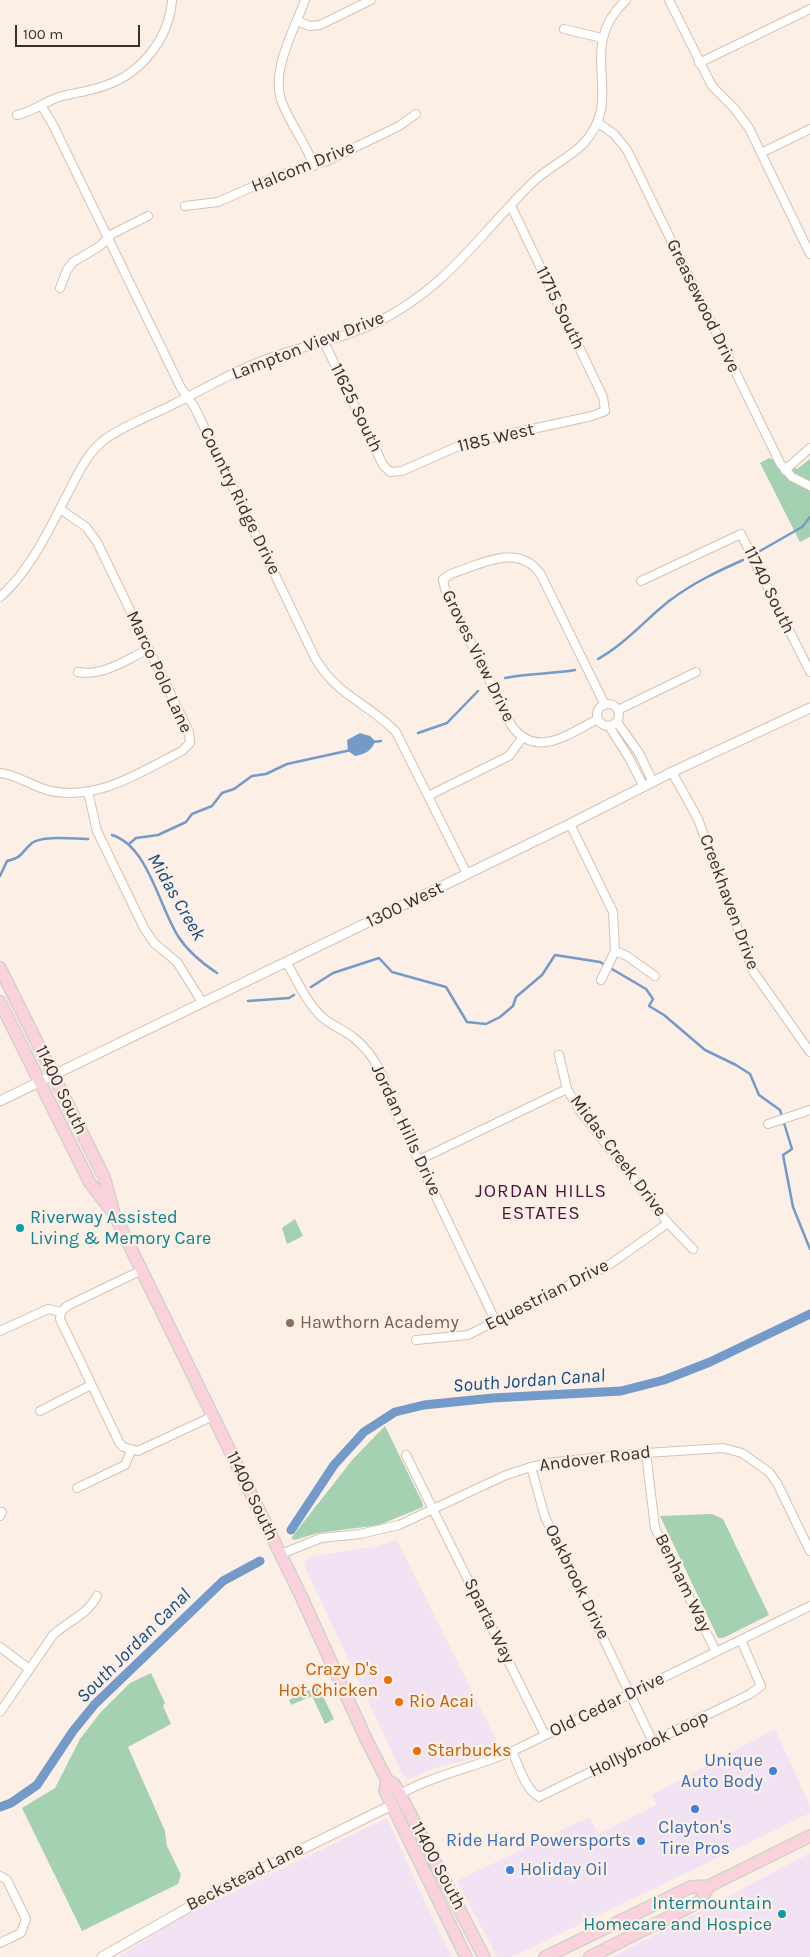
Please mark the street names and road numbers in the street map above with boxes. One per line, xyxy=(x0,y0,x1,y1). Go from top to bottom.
street label: Halcom Drive xyxy=(248,137,358,197)
street label: Greasewood Drive xyxy=(661,236,745,376)
street label: 11715 South xyxy=(531,263,589,353)
street label: Lampton View Drive xyxy=(229,307,387,385)
street label: 11625 South xyxy=(325,360,387,456)
street label: 1185 West xyxy=(455,419,537,457)
street label: Country Ridge Drive xyxy=(195,424,285,578)
street label: 11740 South xyxy=(739,543,799,637)
street label: Groves View Drive xyxy=(437,587,519,725)
street label: Marco Polo Lane xyxy=(121,607,197,737)
street label: Creekhaven Drive xyxy=(694,831,764,973)
street label: 1300 West xyxy=(363,877,447,933)
street label: 11400 South xyxy=(30,1042,92,1138)
street label: Jordan Hills Drive xyxy=(366,1061,446,1199)
street label: Midas Creek Drive xyxy=(565,1091,671,1221)
street label: Equestrian Drive xyxy=(482,1255,612,1335)
street label: Andover Road xyxy=(538,1441,652,1477)
street label: 11400 South xyxy=(221,1448,283,1544)
street label: Oakbrook Drive xyxy=(540,1521,614,1643)
street label: Benham Way xyxy=(650,1530,716,1636)
street label: Sparta Way xyxy=(459,1575,519,1667)
street label: Old Cedar Drive xyxy=(546,1668,668,1742)
street label: Hollybrook Loop xyxy=(586,1706,712,1782)
street label: 11400 South xyxy=(406,1818,470,1914)
street label: Beckstead Lane xyxy=(183,1838,307,1916)

